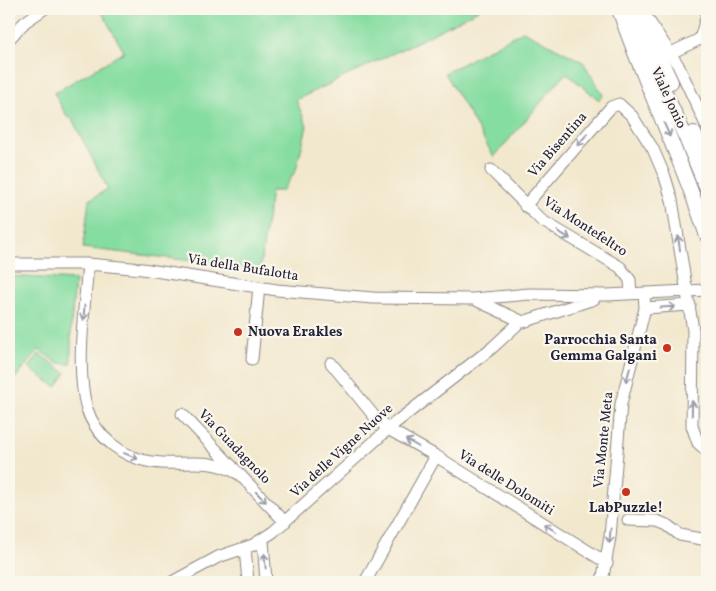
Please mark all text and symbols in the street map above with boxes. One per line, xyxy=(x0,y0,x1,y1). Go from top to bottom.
street label: Viale Jonio xyxy=(645,64,691,132)
street label: Via Bisentina xyxy=(524,108,592,182)
one-way arrow xyxy=(662,122,672,137)
one-way arrow xyxy=(576,133,587,146)
street label: Via Montefeltro xyxy=(539,193,631,261)
one-way arrow xyxy=(557,230,571,240)
one-way arrow xyxy=(674,236,684,252)
street label: Via della Bufalotta xyxy=(186,250,300,286)
one-way arrow xyxy=(659,302,675,311)
one-way arrow xyxy=(80,305,89,321)
place label: Nuova Erakles xyxy=(248,323,343,342)
marker: Nuova Erakles xyxy=(232,326,244,338)
place label: Parrocchia Santa Gemma Galgani xyxy=(544,331,657,366)
marker: Parrocchia Santa Gemma Galgani xyxy=(661,342,673,354)
one-way arrow xyxy=(622,366,632,382)
street label: Via Monte Meta xyxy=(589,391,619,489)
street label: Via delle Vigne Nuove xyxy=(286,399,398,502)
one-way arrow xyxy=(687,400,696,416)
street label: Via Guadagnolo xyxy=(193,405,275,489)
one-way arrow xyxy=(405,438,420,447)
street label: Via delle Dolomiti xyxy=(454,446,558,520)
one-way arrow xyxy=(123,452,138,461)
marker: LabPuzzle! xyxy=(620,486,632,498)
one-way arrow xyxy=(255,491,267,504)
place label: LabPuzzle! xyxy=(589,499,663,518)
one-way arrow xyxy=(544,523,558,533)
one-way arrow xyxy=(605,528,614,544)
one-way arrow xyxy=(260,553,270,569)

